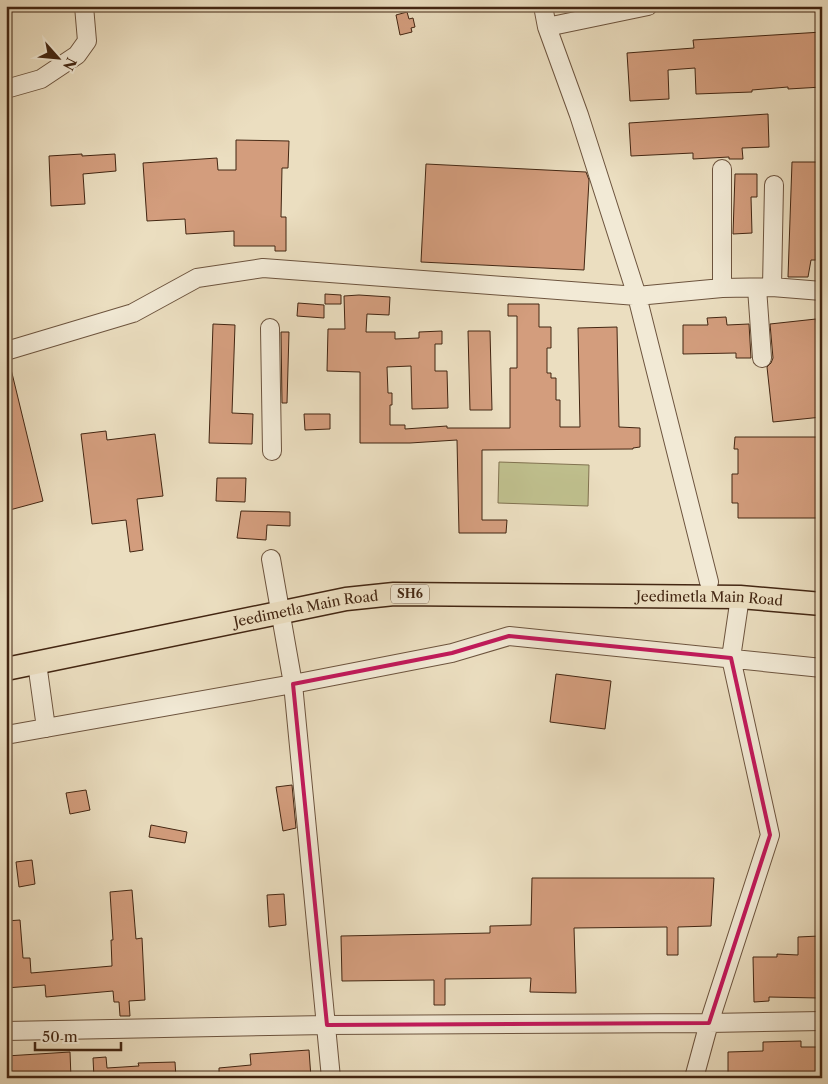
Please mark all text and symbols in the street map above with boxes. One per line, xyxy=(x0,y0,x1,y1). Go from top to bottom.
north arrow xyxy=(32,32,82,82)
text: N xyxy=(59,54,80,73)
road number: SH6 xyxy=(391,584,429,604)
street label: Jeedimetla Main Road xyxy=(230,587,380,631)
street label: Jeedimetla Main Road xyxy=(634,587,784,610)
scale bar xyxy=(35,1019,121,1051)
text: 50 m xyxy=(42,1027,78,1046)

